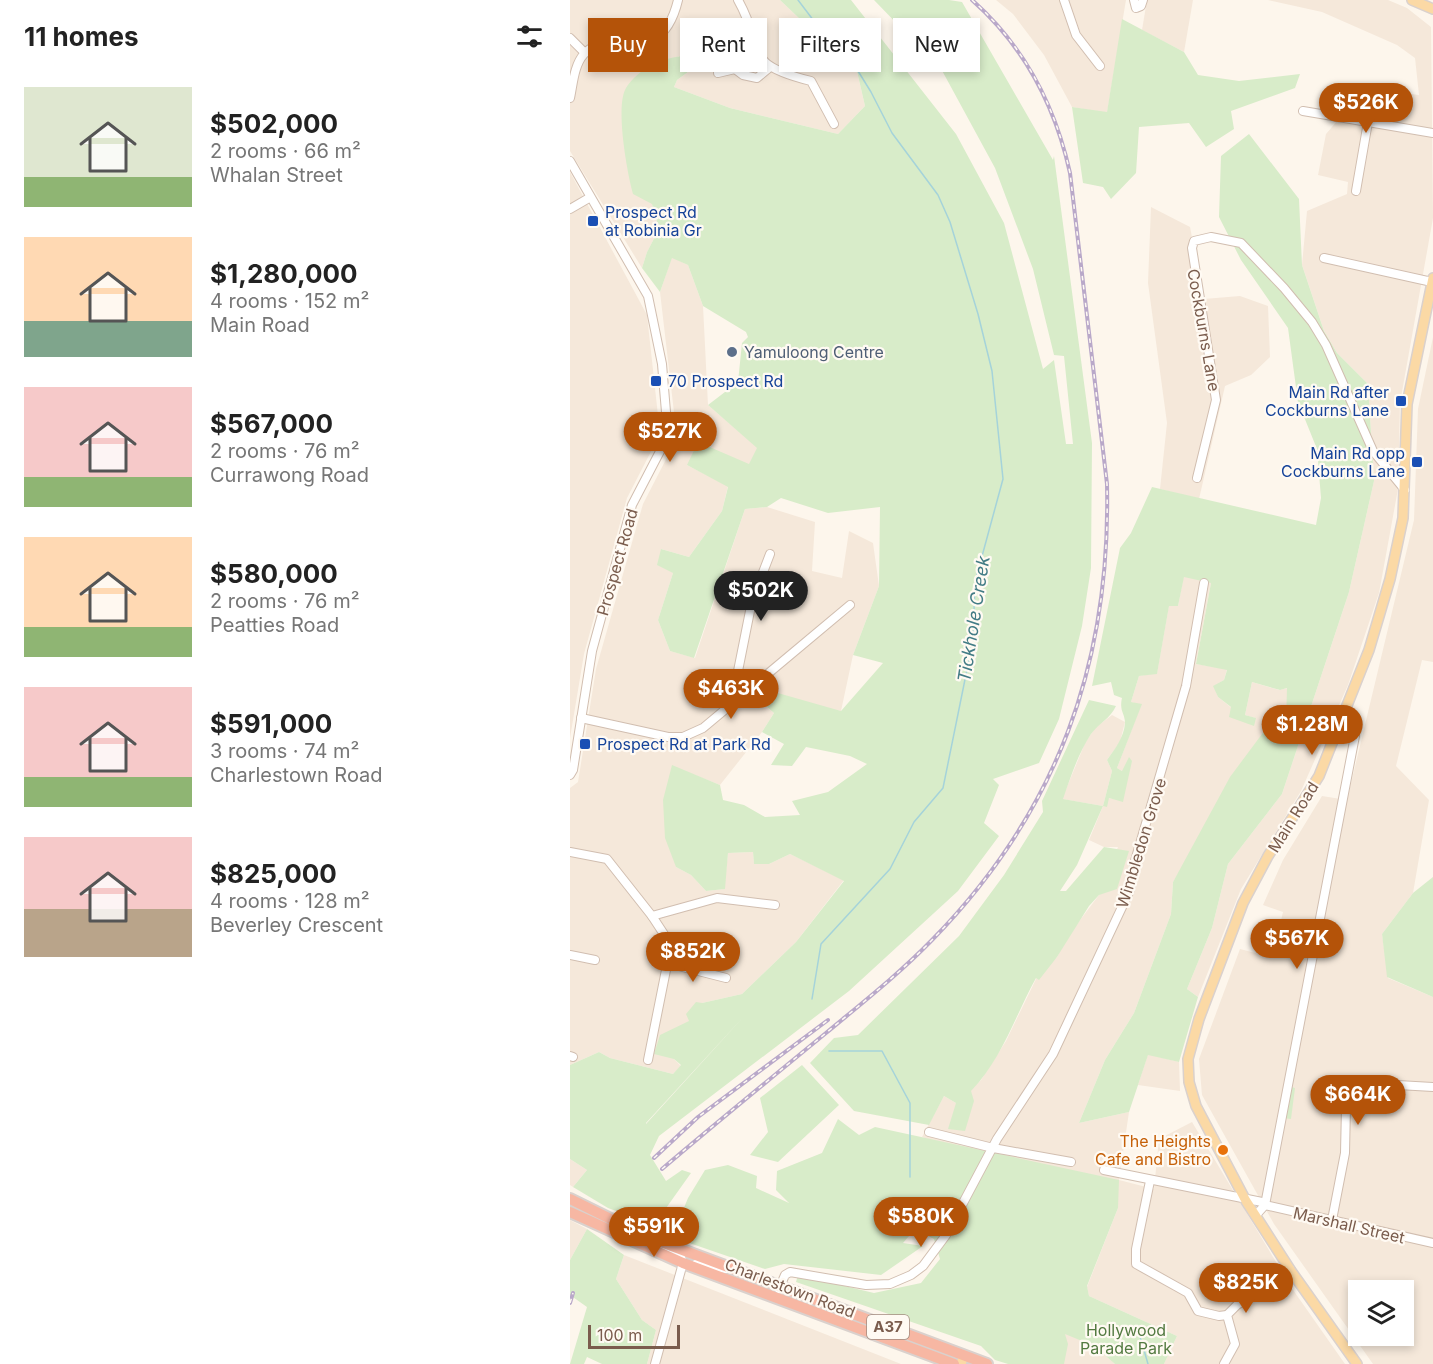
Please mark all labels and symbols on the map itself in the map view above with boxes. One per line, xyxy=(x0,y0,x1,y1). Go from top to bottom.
pin: $526K xyxy=(1324,83,1408,134)
place label: Prospect Rd at Robinia Gr xyxy=(605,202,702,240)
marker: Prospect Rd at Robinia Gr xyxy=(586,214,600,228)
street label: Cockburns Lane xyxy=(1183,267,1225,393)
place label: Yamuloong Centre xyxy=(744,342,884,362)
marker: Yamuloong Centre xyxy=(725,345,739,359)
place label: 70 Prospect Rd xyxy=(668,371,783,391)
marker: 70 Prospect Rd xyxy=(649,374,663,388)
place label: Main Rd after Cockburns Lane xyxy=(1265,382,1389,420)
marker: Main Rd after Cockburns Lane xyxy=(1394,394,1408,408)
pin: $527K xyxy=(628,412,712,463)
place label: Main Rd opp Cockburns Lane xyxy=(1281,443,1405,481)
marker: Main Rd opp Cockburns Lane xyxy=(1410,455,1424,469)
street label: Prospect Road xyxy=(592,506,642,618)
water label: Tickhole Creek xyxy=(953,553,994,684)
pin: $502K xyxy=(719,571,803,622)
pin: $463K xyxy=(689,669,773,720)
pin: $1.28M xyxy=(1263,705,1361,756)
place label: Prospect Rd at Park Rd xyxy=(597,734,771,754)
marker: Prospect Rd at Park Rd xyxy=(578,737,592,751)
street label: Wimbledon Grove xyxy=(1112,776,1170,910)
street label: Main Road xyxy=(1263,778,1323,856)
pin: $567K xyxy=(1255,919,1339,970)
pin: $852K xyxy=(651,932,735,983)
pin: $664K xyxy=(1316,1075,1400,1126)
place label: The Heights Cafe and Bistro xyxy=(1095,1131,1211,1169)
marker: The Heights Cafe and Bistro xyxy=(1216,1143,1230,1157)
pin: $580K xyxy=(879,1197,963,1248)
street label: Marshall Street xyxy=(1291,1202,1407,1248)
pin: $591K xyxy=(612,1207,696,1258)
street label: Charlestown Road xyxy=(722,1254,858,1322)
pin: $825K xyxy=(1204,1263,1288,1314)
road number: A37 xyxy=(867,1315,909,1339)
park label: Hollywood Parade Park xyxy=(1080,1320,1172,1358)
scale bar xyxy=(588,1322,680,1350)

